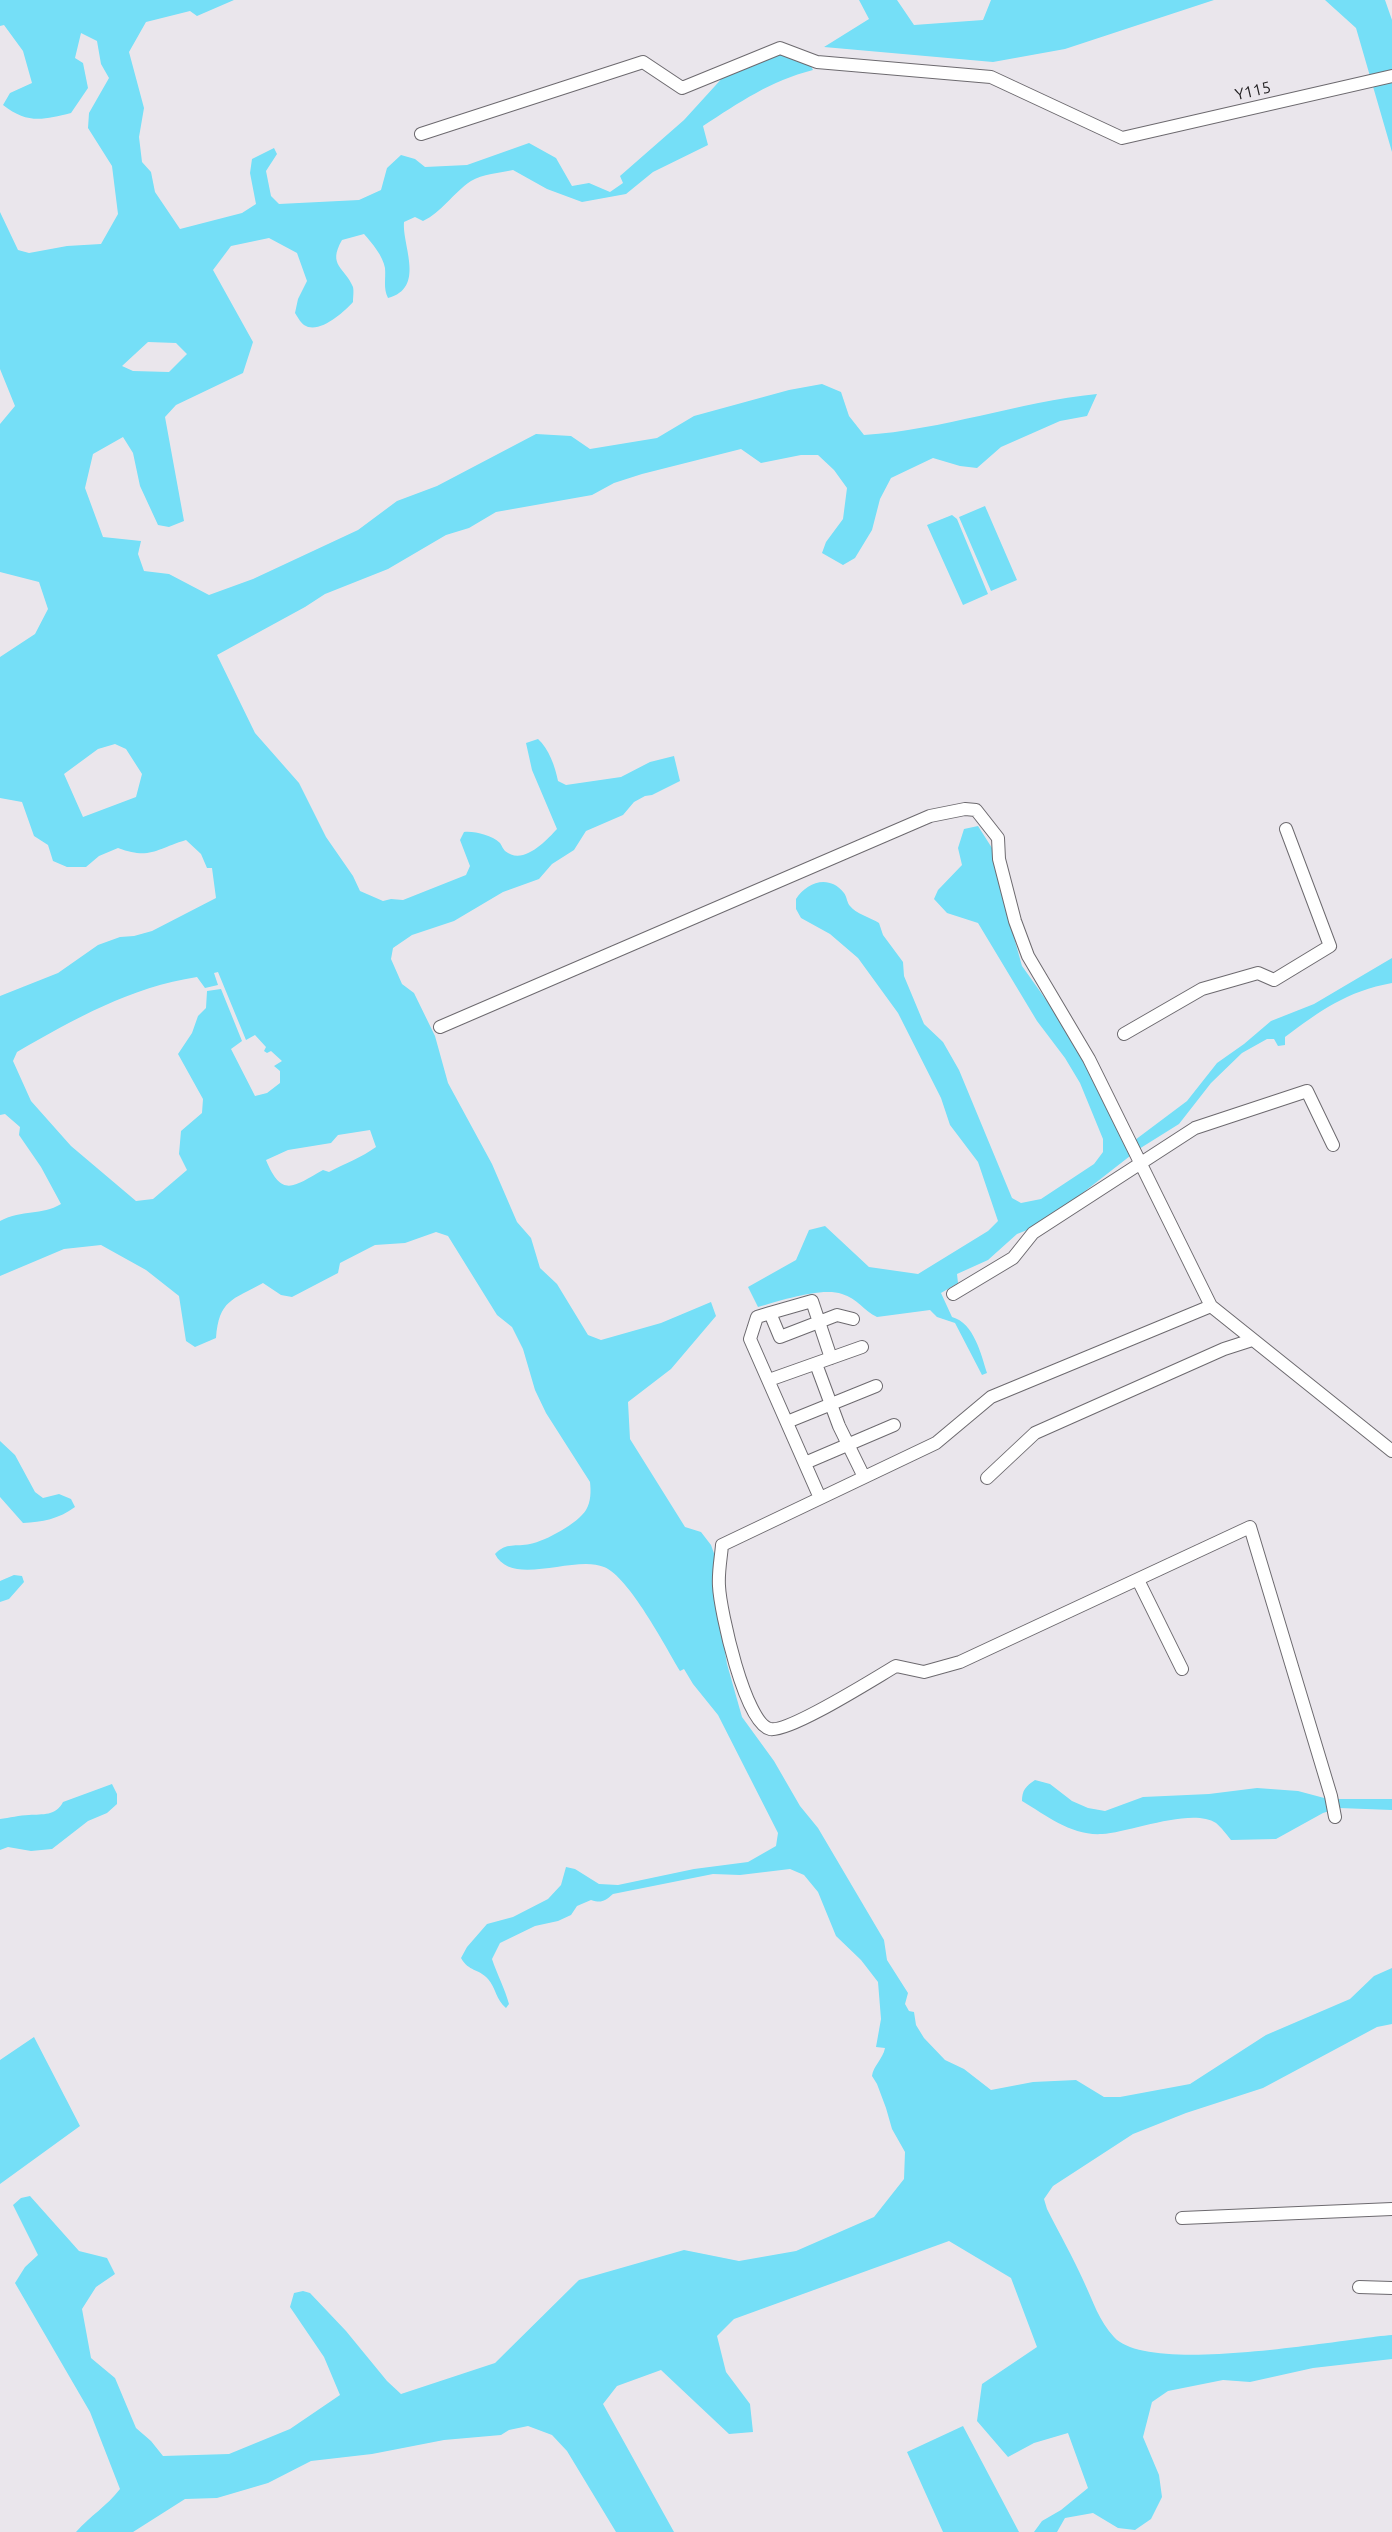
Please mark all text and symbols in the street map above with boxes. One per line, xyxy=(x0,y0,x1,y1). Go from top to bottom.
street label: Y115 xyxy=(1233,78,1273,104)

